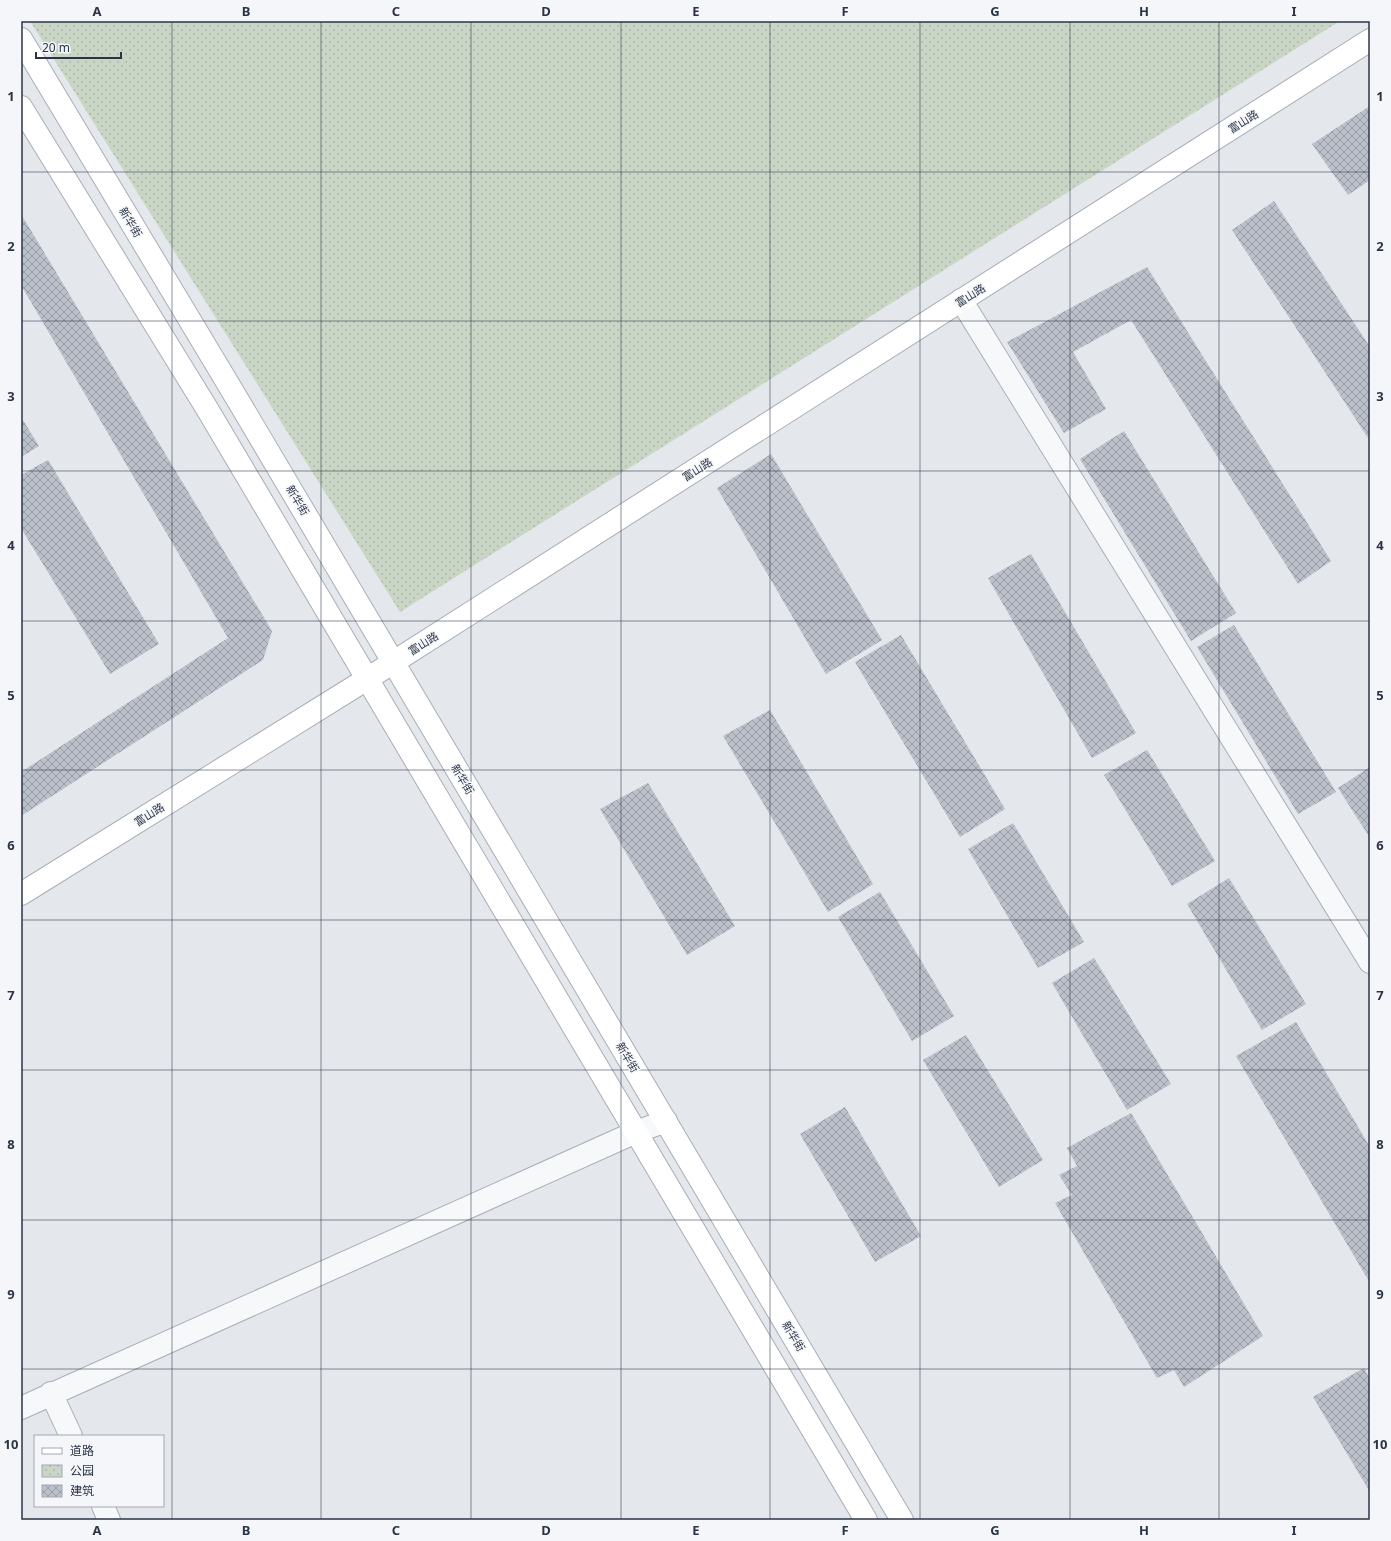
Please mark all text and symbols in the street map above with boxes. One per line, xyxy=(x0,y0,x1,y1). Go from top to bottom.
text: A xyxy=(93,2,102,20)
text: B xyxy=(242,2,250,20)
text: C xyxy=(392,2,400,20)
text: D xyxy=(541,2,551,20)
text: E xyxy=(692,2,700,20)
text: F xyxy=(841,2,849,20)
text: G xyxy=(990,2,1000,20)
text: H xyxy=(1139,2,1149,20)
text: I xyxy=(1291,2,1297,20)
scale bar xyxy=(36,34,121,60)
text: 20 m xyxy=(42,39,70,56)
text: 1 xyxy=(7,87,15,105)
text: 1 xyxy=(1376,87,1384,105)
street label: 富山路 xyxy=(1225,106,1261,136)
street label: 新华街 xyxy=(116,204,146,240)
text: 2 xyxy=(7,237,15,255)
text: 2 xyxy=(1376,237,1384,255)
street label: 富山路 xyxy=(952,280,988,310)
text: 3 xyxy=(7,387,15,405)
text: 3 xyxy=(1376,387,1384,405)
street label: 富山路 xyxy=(679,454,715,484)
street label: 新华街 xyxy=(283,482,313,518)
text: 4 xyxy=(7,536,15,554)
text: 4 xyxy=(1376,536,1384,554)
street label: 富山路 xyxy=(405,628,441,658)
text: 5 xyxy=(7,686,15,704)
text: 5 xyxy=(1376,686,1384,704)
street label: 新华街 xyxy=(448,761,478,797)
street label: 富山路 xyxy=(131,799,167,829)
text: 6 xyxy=(7,836,15,854)
text: 6 xyxy=(1376,836,1384,854)
text: 7 xyxy=(7,986,15,1004)
text: 7 xyxy=(1376,986,1384,1004)
street label: 新华街 xyxy=(613,1039,643,1075)
text: 8 xyxy=(7,1135,15,1153)
text: 8 xyxy=(1376,1135,1384,1153)
text: 9 xyxy=(7,1285,15,1303)
text: 9 xyxy=(1376,1285,1384,1303)
street label: 新华街 xyxy=(779,1318,809,1354)
text: 10 xyxy=(4,1435,18,1453)
legend xyxy=(34,1435,164,1507)
text: 10 xyxy=(1373,1435,1387,1453)
text: 道路 xyxy=(70,1442,94,1459)
text: 公园 xyxy=(70,1462,94,1479)
text: 建筑 xyxy=(70,1482,94,1499)
text: A xyxy=(93,1521,102,1539)
text: B xyxy=(242,1521,250,1539)
text: C xyxy=(392,1521,400,1539)
text: D xyxy=(541,1521,551,1539)
text: E xyxy=(692,1521,700,1539)
text: F xyxy=(841,1521,849,1539)
text: G xyxy=(990,1521,1000,1539)
text: H xyxy=(1139,1521,1149,1539)
text: I xyxy=(1291,1521,1297,1539)

